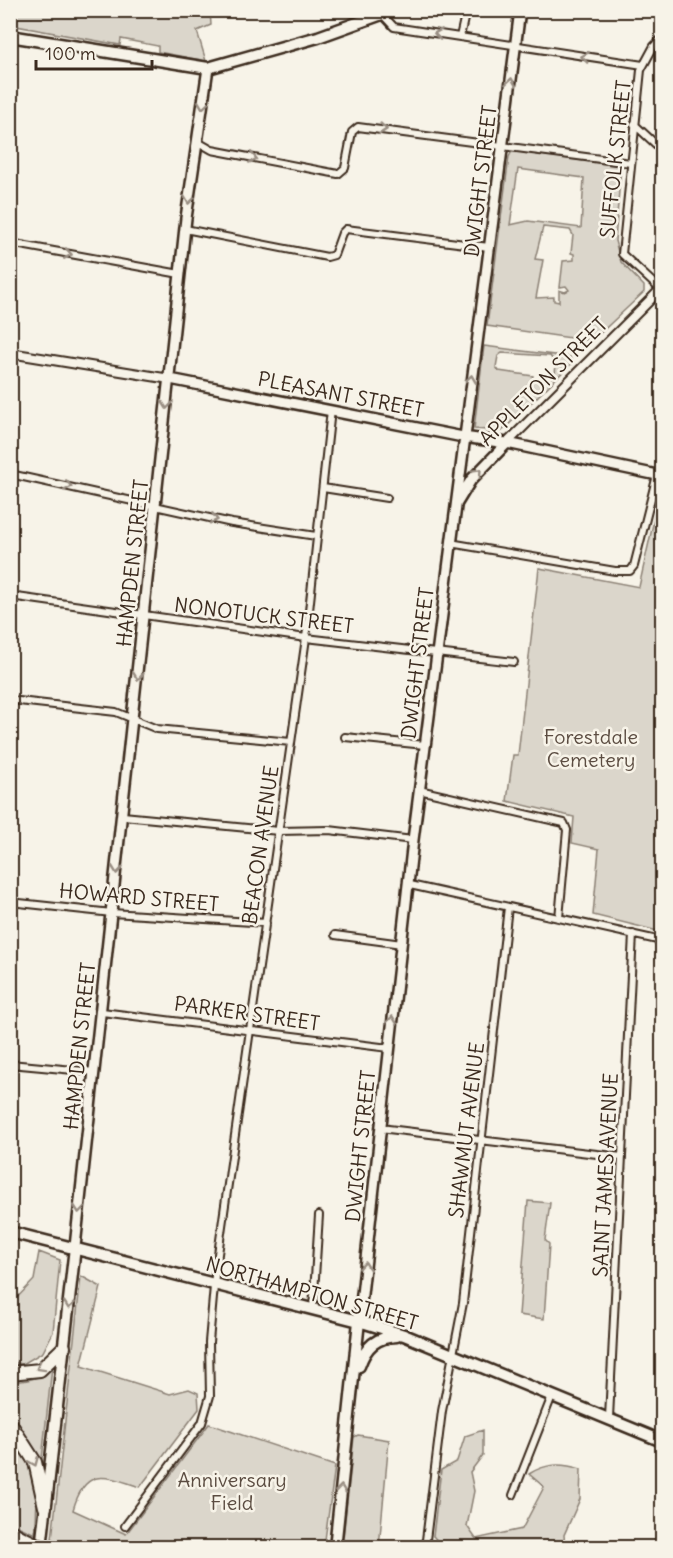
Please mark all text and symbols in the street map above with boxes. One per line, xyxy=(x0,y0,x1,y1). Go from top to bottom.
one-way arrow xyxy=(433,28,442,40)
scale bar xyxy=(36,33,152,71)
text: 100 m xyxy=(45,42,96,65)
one-way arrow xyxy=(580,51,589,63)
one-way arrow xyxy=(504,77,517,86)
street label: SUFFOLK STREET xyxy=(594,79,636,239)
one-way arrow xyxy=(197,101,210,110)
street label: DWIGHT STREET xyxy=(458,104,502,258)
one-way arrow xyxy=(378,122,387,135)
one-way arrow xyxy=(248,151,258,164)
one-way arrow xyxy=(183,195,195,204)
one-way arrow xyxy=(63,247,73,259)
street label: APPLETON STREET xyxy=(473,311,613,451)
street label: PLEASANT STREET xyxy=(256,366,426,422)
one-way arrow xyxy=(465,374,477,384)
one-way arrow xyxy=(161,400,174,409)
one-way arrow xyxy=(471,469,482,480)
street label: HAMPDEN STREET xyxy=(111,478,153,648)
one-way arrow xyxy=(63,479,73,492)
one-way arrow xyxy=(209,511,219,524)
street label: DWIGHT STREET xyxy=(395,586,439,740)
street label: NONOTUCK STREET xyxy=(173,592,355,638)
one-way arrow xyxy=(132,672,145,681)
park label: Forestdale Cemetery xyxy=(544,724,638,772)
street label: BEACON AVENUE xyxy=(236,764,284,926)
one-way arrow xyxy=(111,866,124,875)
street label: HOWARD STREET xyxy=(58,878,220,916)
street label: HAMPDEN STREET xyxy=(58,961,100,1131)
street label: PARKER STREET xyxy=(173,990,321,1036)
one-way arrow xyxy=(386,1015,398,1024)
street label: SHAWMUT AVENUE xyxy=(443,1041,489,1219)
street label: DWIGHT STREET xyxy=(340,1069,380,1223)
street label: SAINT JAMES AVENUE xyxy=(587,1072,623,1278)
one-way arrow xyxy=(73,1204,86,1213)
street label: NORTHAMPTON STREET xyxy=(203,1251,421,1335)
one-way arrow xyxy=(358,1262,370,1271)
one-way arrow xyxy=(63,1300,75,1309)
one-way arrow xyxy=(36,1360,47,1371)
one-way arrow xyxy=(27,1456,39,1467)
park label: Anniversary Field xyxy=(177,1467,287,1515)
one-way arrow xyxy=(335,1485,347,1494)

